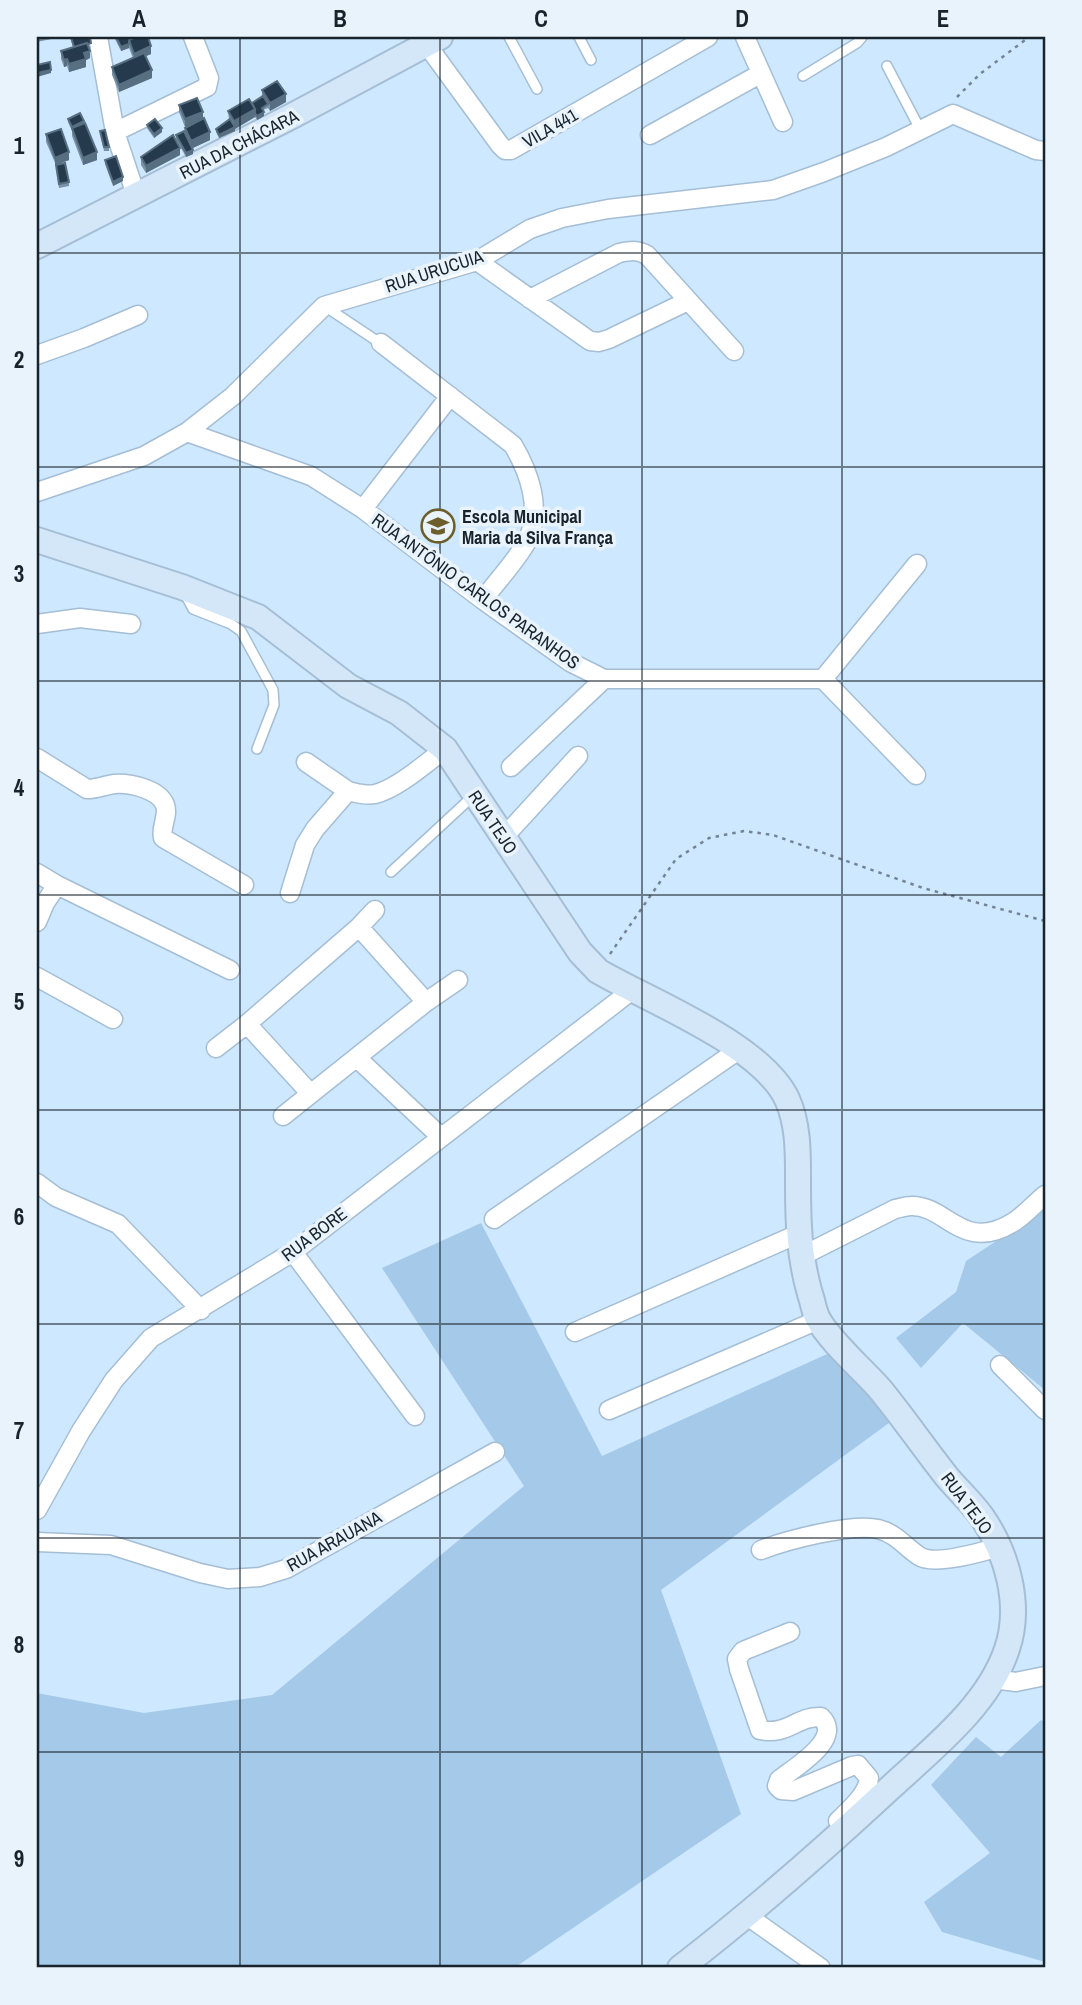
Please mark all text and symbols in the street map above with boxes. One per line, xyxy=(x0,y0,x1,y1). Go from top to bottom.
text: A xyxy=(132,3,146,34)
text: B xyxy=(333,3,347,34)
text: C xyxy=(534,3,548,34)
text: D xyxy=(735,3,749,34)
text: E xyxy=(937,3,949,34)
street label: VILA 441 xyxy=(518,102,583,154)
street label: RUA DA CHÁCARA xyxy=(175,103,303,185)
text: 1 xyxy=(14,130,25,161)
street label: RUA URUCUIA xyxy=(382,243,486,299)
text: 2 xyxy=(14,344,24,375)
place label: Escola Municipal Maria da Silva França xyxy=(462,504,614,550)
street label: RUA ANTÔNIO CARLOS PARANHOS xyxy=(367,507,585,675)
school or university icon: Escola Municipal Maria da Silva França xyxy=(419,507,457,545)
text: 3 xyxy=(14,558,24,589)
text: 4 xyxy=(14,772,25,803)
street label: RUA TEJO xyxy=(463,785,523,859)
text: 5 xyxy=(14,986,24,1017)
text: 6 xyxy=(14,1201,24,1232)
street label: RUA BORE xyxy=(276,1201,352,1267)
text: 7 xyxy=(14,1415,24,1446)
street label: RUA TEJO xyxy=(935,1467,999,1539)
street label: RUA ARAUANA xyxy=(282,1505,386,1577)
text: 8 xyxy=(14,1629,24,1660)
text: 9 xyxy=(14,1843,24,1874)

